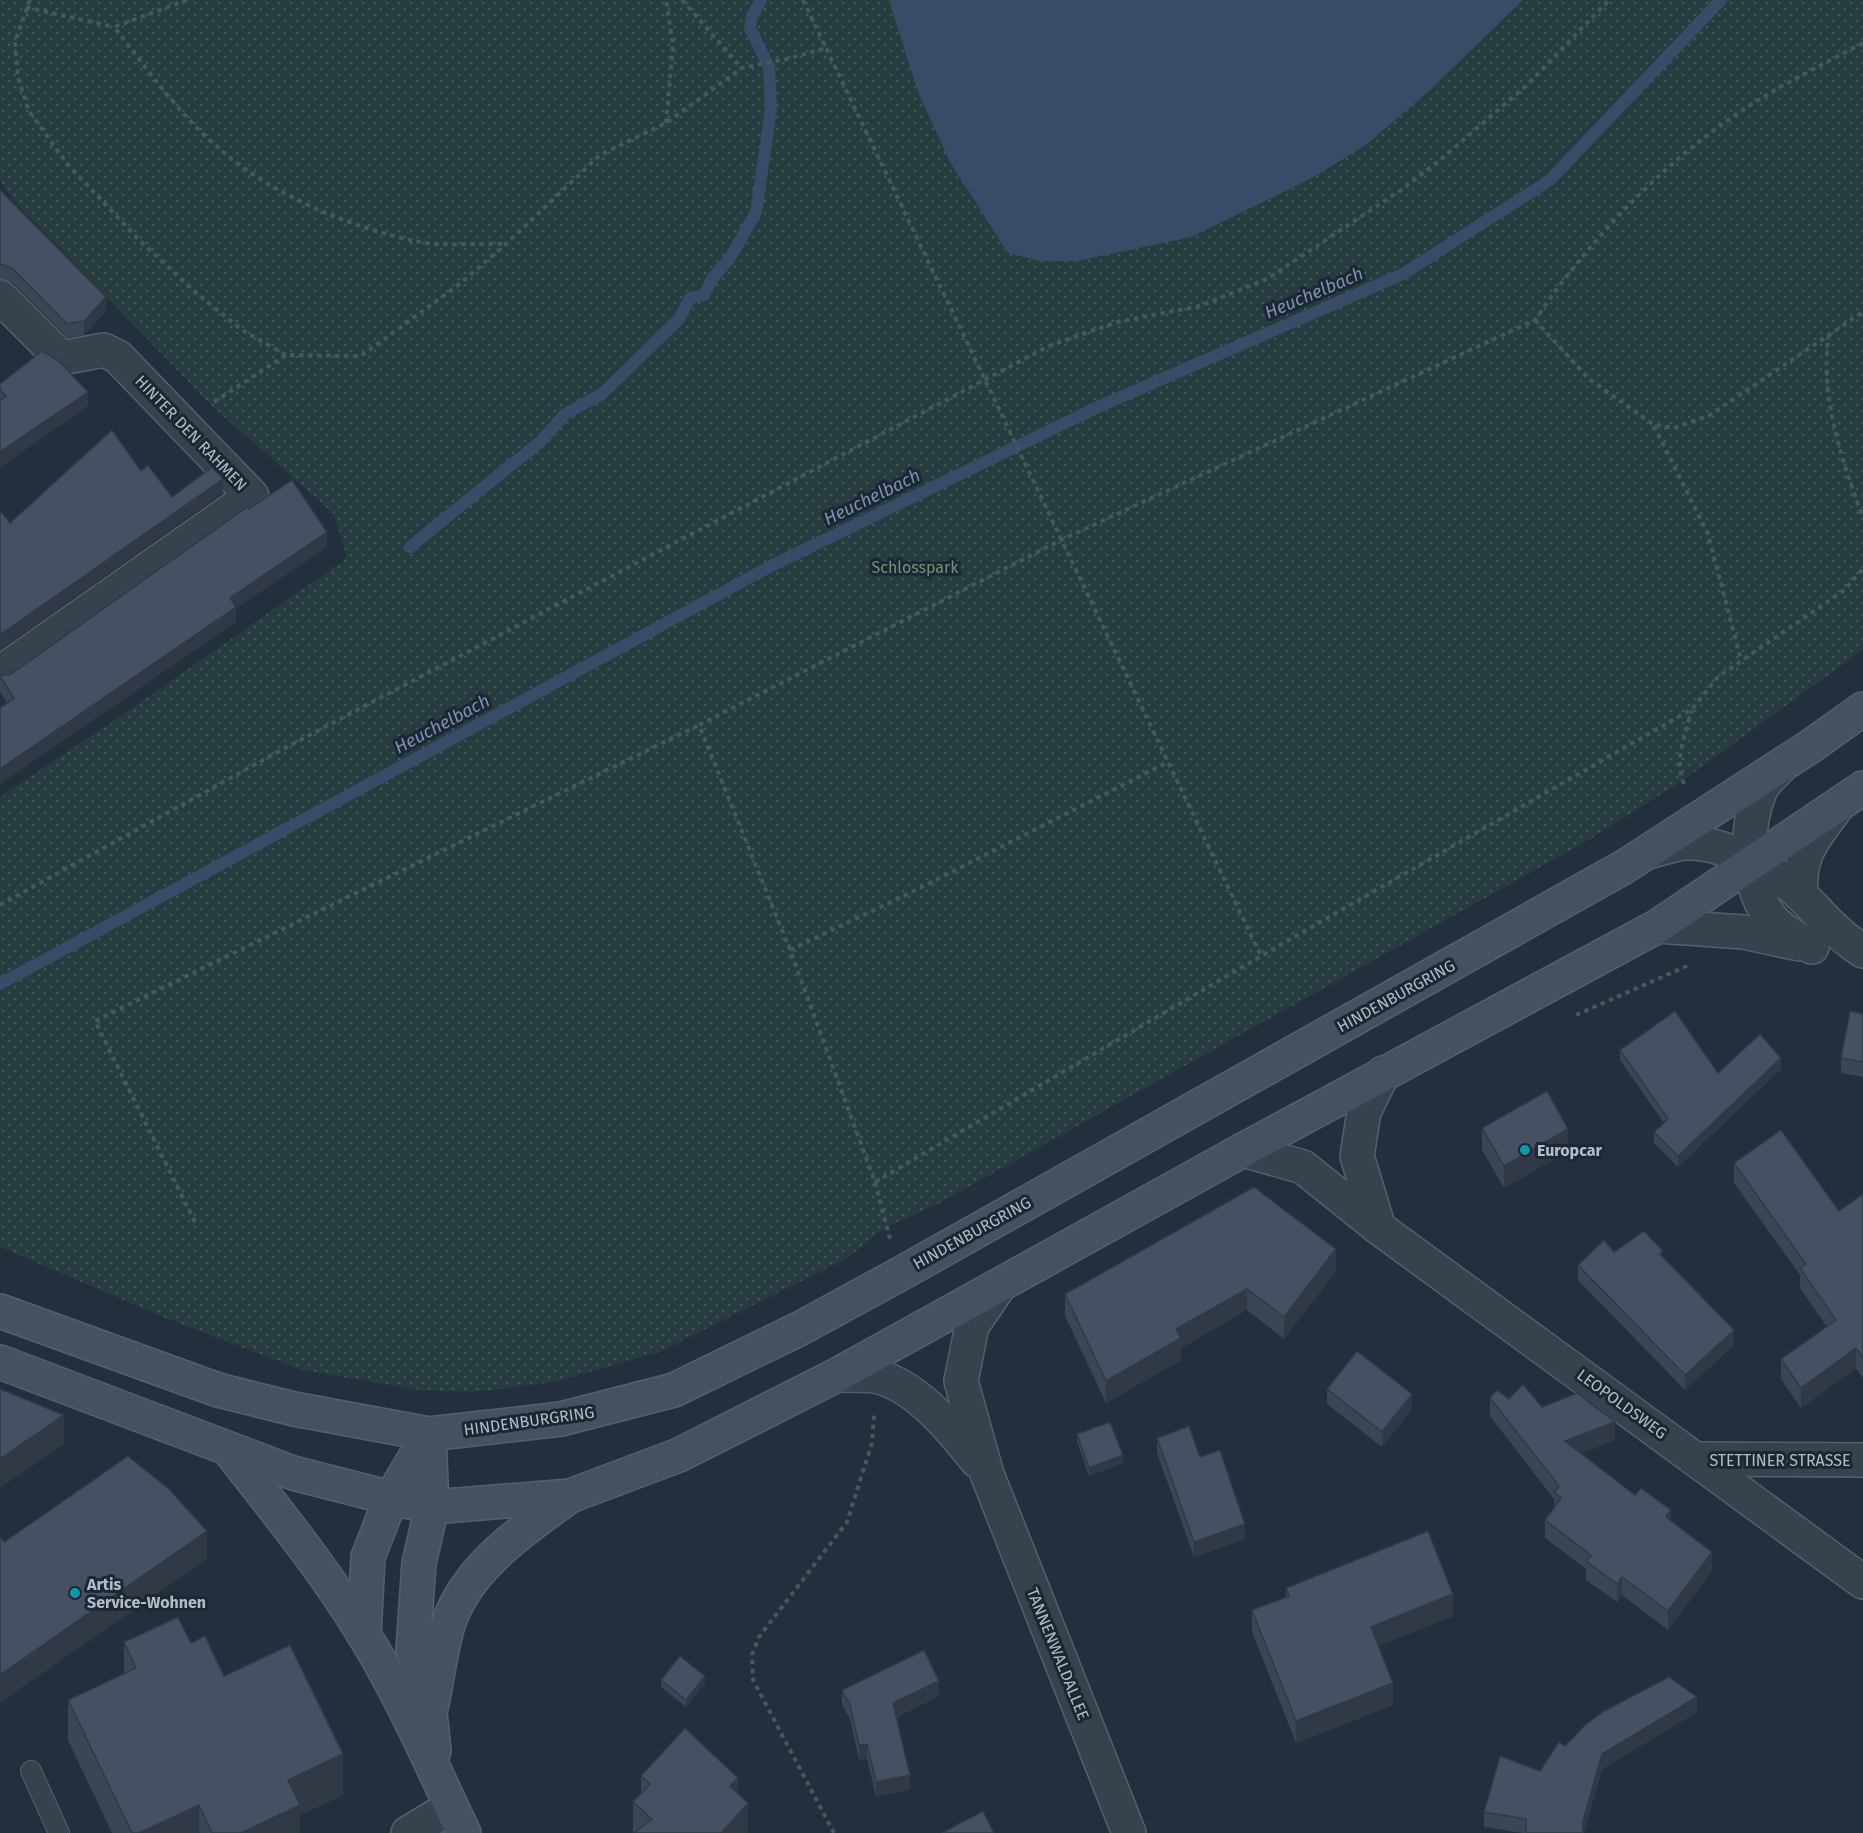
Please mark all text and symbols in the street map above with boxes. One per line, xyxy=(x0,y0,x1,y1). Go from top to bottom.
water label: Heuchelbach xyxy=(1261,262,1367,324)
street label: HINTER DEN RAHMEN xyxy=(131,371,251,495)
water label: Heuchelbach xyxy=(820,464,924,530)
park label: Schlosspark xyxy=(872,558,959,577)
water label: Heuchelbach xyxy=(391,690,493,758)
street label: HINDENBURGRING xyxy=(1334,956,1458,1036)
place label: Europcar xyxy=(1537,1141,1602,1160)
marker: Europcar xyxy=(1518,1143,1532,1157)
street label: HINDENBURGRING xyxy=(910,1193,1034,1273)
street label: LEOPOLDSWEG xyxy=(1573,1365,1671,1443)
street label: HINDENBURGRING xyxy=(462,1402,596,1440)
street label: STETTINER STRASSE xyxy=(1709,1451,1851,1470)
place label: Artis Service-Wohnen xyxy=(86,1575,206,1612)
street label: TANNENWALDALLEE xyxy=(1023,1585,1093,1723)
marker: Artis Service-Wohnen xyxy=(68,1586,82,1600)

